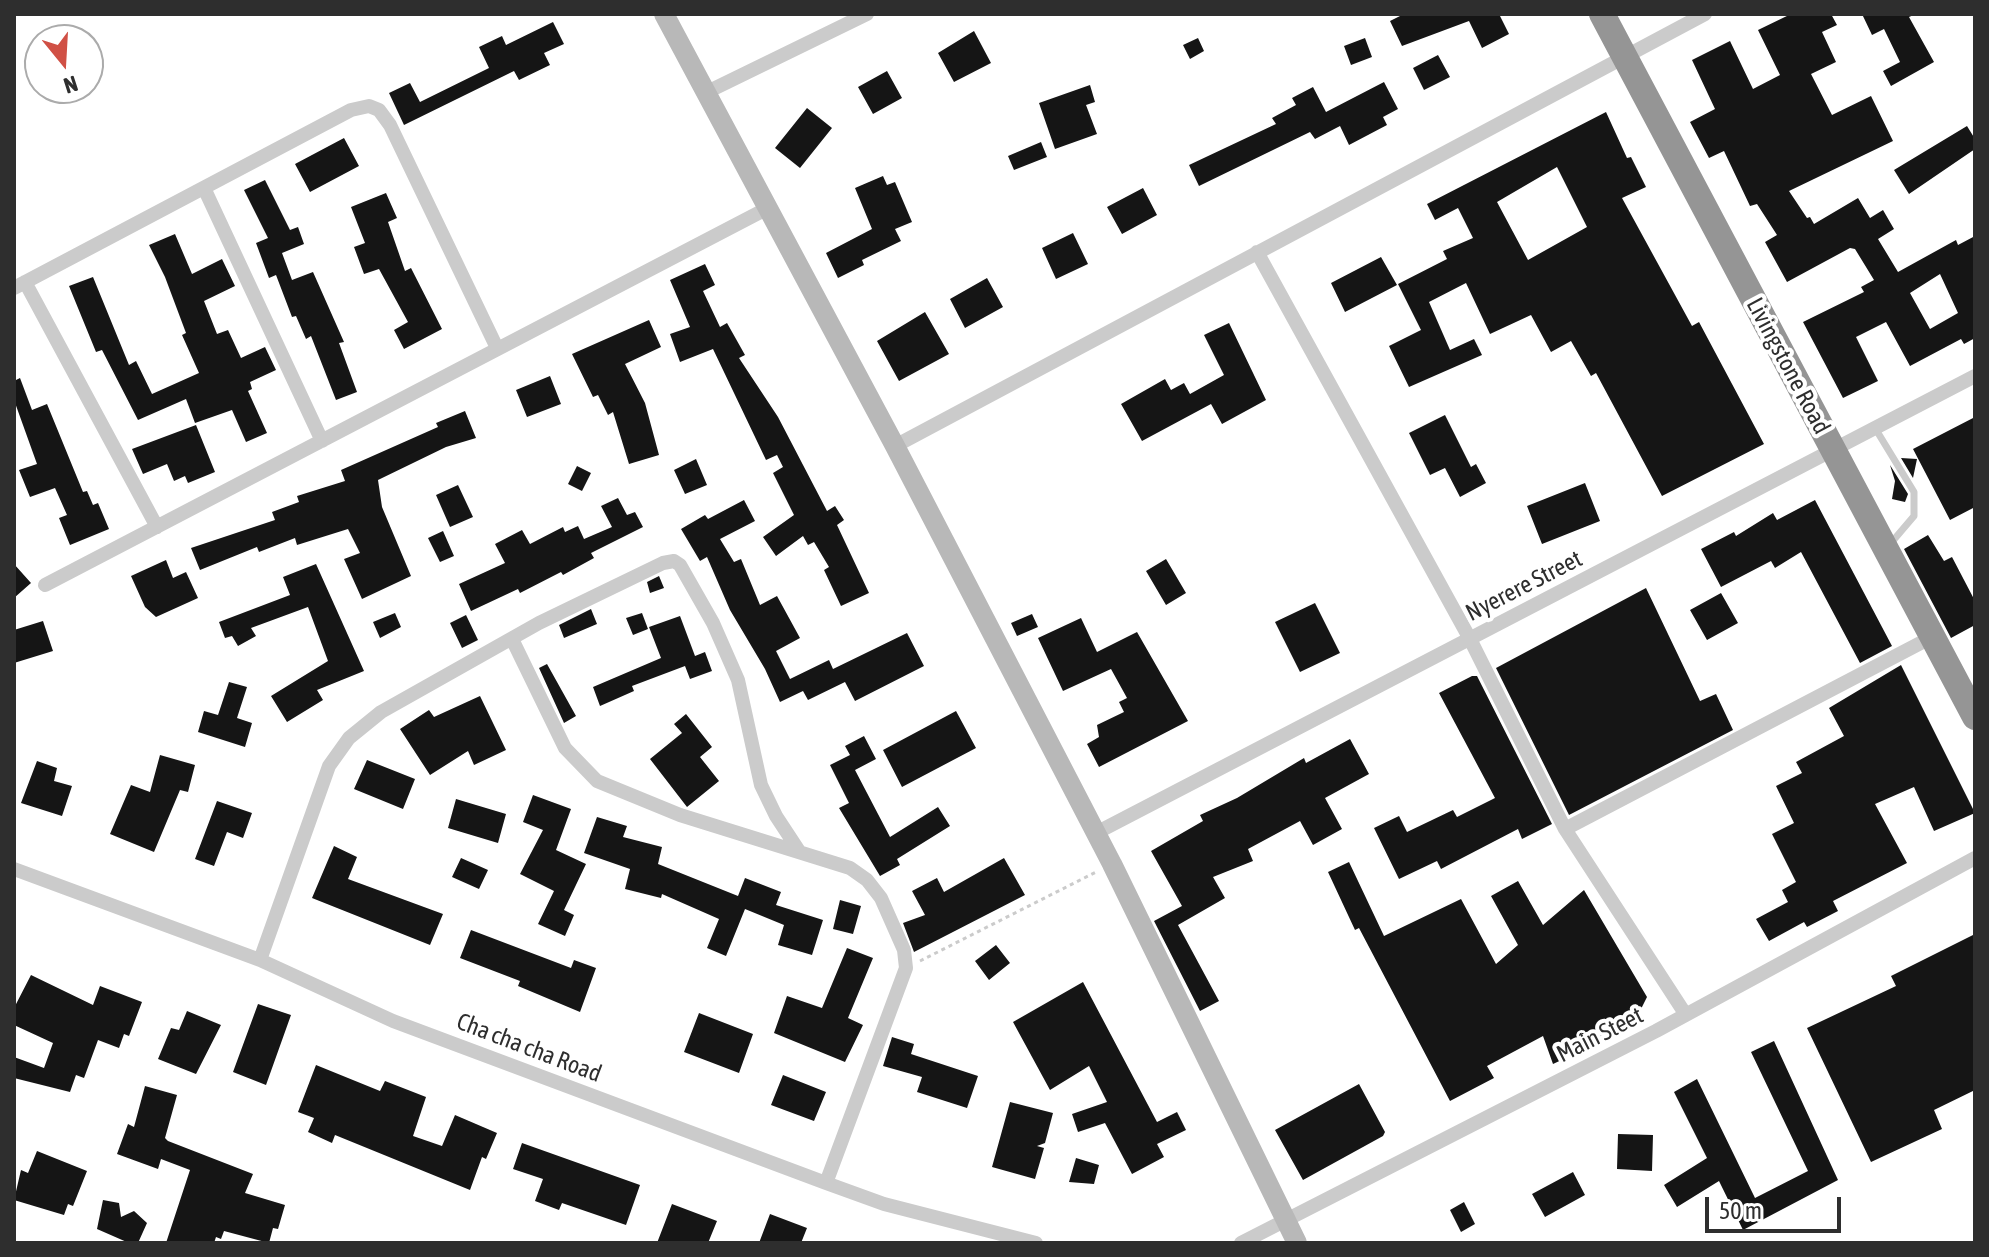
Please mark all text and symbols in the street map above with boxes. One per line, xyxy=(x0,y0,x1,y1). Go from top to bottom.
north arrow xyxy=(24,24,104,104)
text: N xyxy=(61,71,81,99)
street label: Livingstone Road xyxy=(1740,293,1836,439)
street label: Nyerere Street xyxy=(1461,544,1587,628)
street label: Main Steet xyxy=(1552,1001,1648,1069)
street label: Cha cha cha Road xyxy=(453,1007,605,1089)
scale bar xyxy=(1709,1181,1845,1231)
text: 50 m xyxy=(1719,1197,1762,1224)

